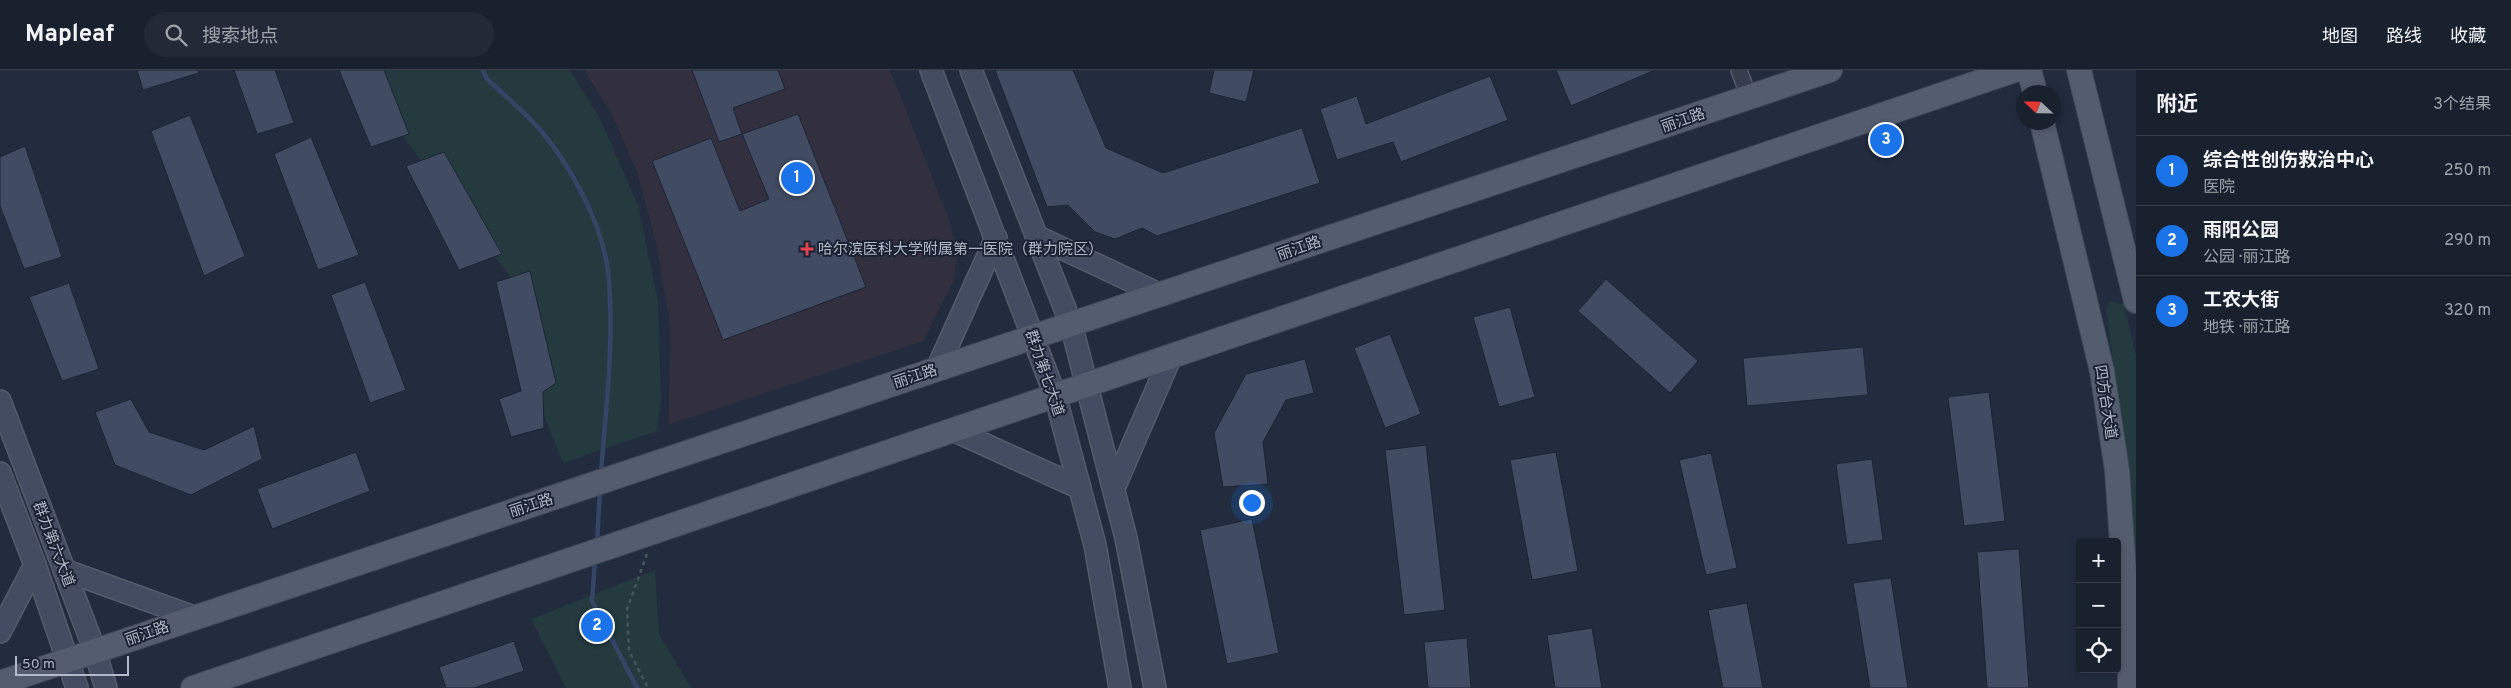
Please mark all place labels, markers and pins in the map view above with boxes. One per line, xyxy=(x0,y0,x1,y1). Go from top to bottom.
pin: 3 xyxy=(1870,121,1902,159)
pin: 1 xyxy=(781,159,813,197)
place label: 哈尔滨医科大学附属第一医院（群力院区） xyxy=(818,240,1103,260)
marker: 哈尔滨医科大学附属第一医院（群力院区） xyxy=(800,242,814,256)
pin: 2 xyxy=(581,607,613,645)

